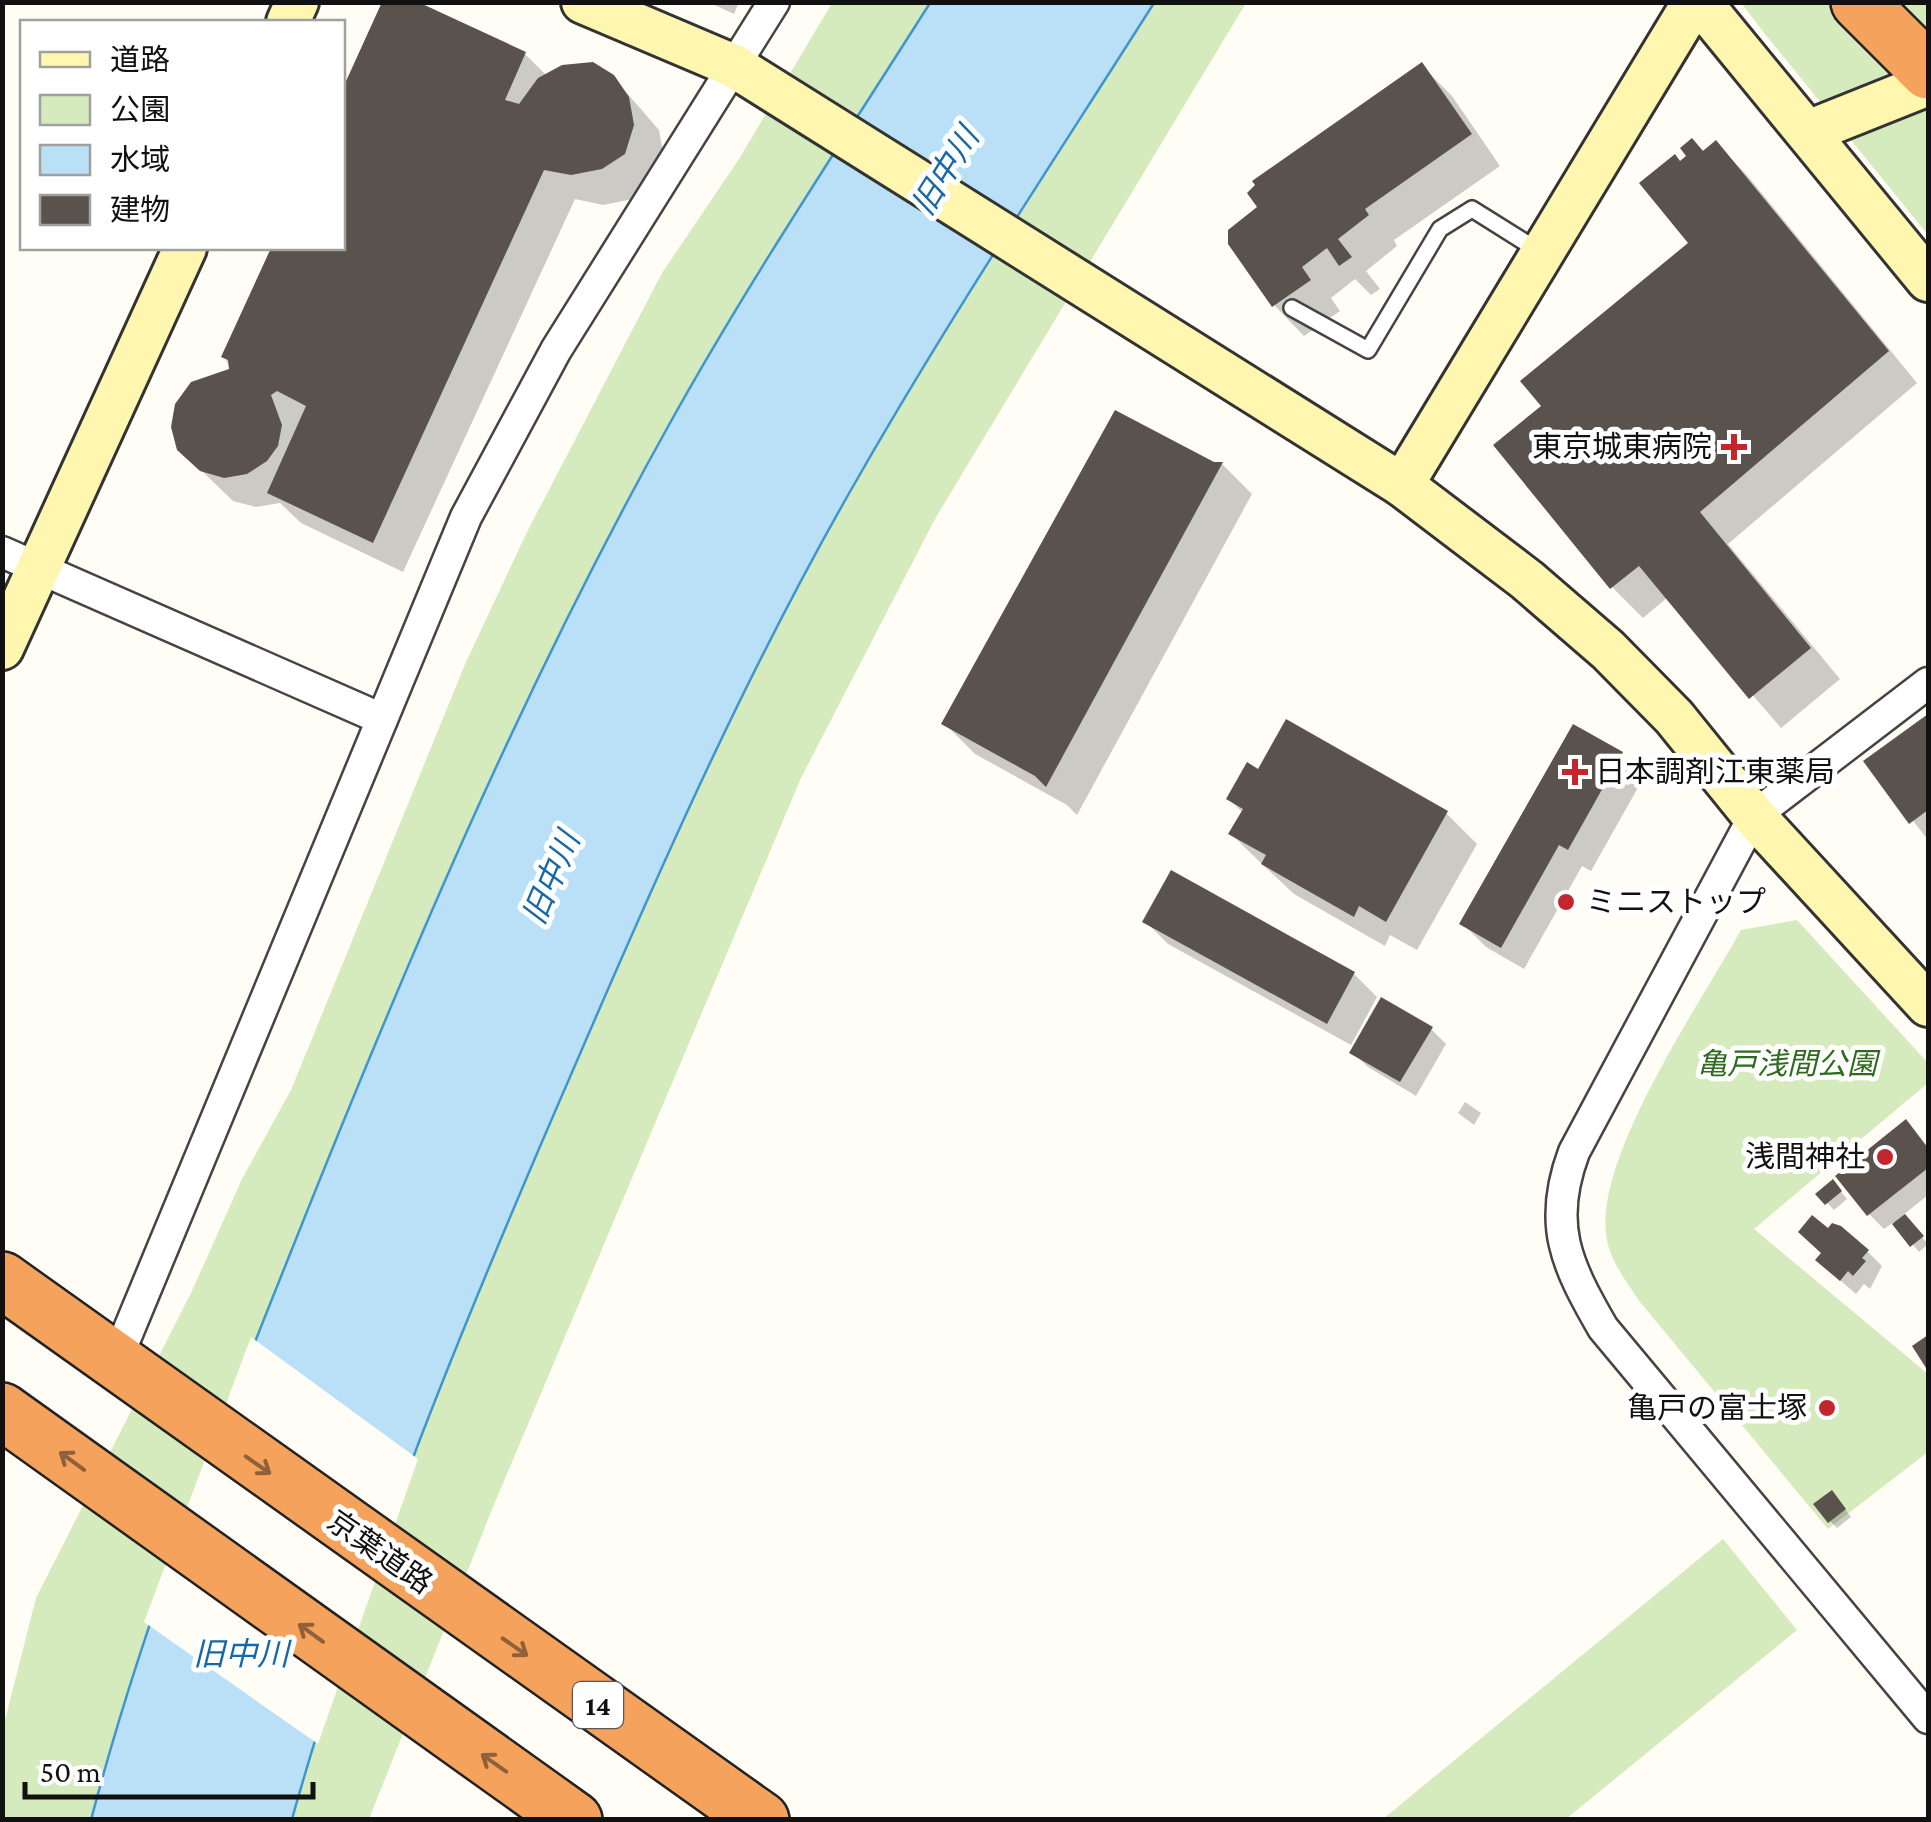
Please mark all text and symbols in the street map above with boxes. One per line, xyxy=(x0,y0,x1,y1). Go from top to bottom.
legend xyxy=(20,20,345,250)
text: 道路 xyxy=(110,43,170,76)
text: 公園 xyxy=(110,93,170,126)
water label: 旧中川 xyxy=(904,118,987,221)
text: 水域 xyxy=(110,143,170,176)
text: 建物 xyxy=(110,193,170,226)
place label: 東京城東病院 xyxy=(1532,430,1712,463)
marker: 東京城東病院 xyxy=(1721,434,1747,460)
place label: 日本調剤江東薬局 xyxy=(1595,755,1835,788)
marker: 日本調剤江東薬局 xyxy=(1564,761,1586,783)
water label: 旧中川 xyxy=(516,824,587,929)
place label: ミニストップ xyxy=(1586,885,1766,918)
marker: ミニストップ xyxy=(1555,891,1577,913)
park label: 亀戸浅間公園 xyxy=(1697,1047,1881,1080)
place label: 浅間神社 xyxy=(1745,1140,1865,1173)
marker: 浅間神社 xyxy=(1874,1146,1896,1168)
place label: 亀戸の富士塚 xyxy=(1627,1391,1807,1424)
marker: 亀戸の富士塚 xyxy=(1816,1397,1838,1419)
one-way arrow xyxy=(59,1451,86,1472)
one-way arrow xyxy=(243,1454,271,1475)
street label: 京葉道路 xyxy=(322,1504,439,1600)
one-way arrow xyxy=(298,1623,325,1644)
water label: 旧中川 xyxy=(193,1636,292,1672)
one-way arrow xyxy=(500,1636,528,1657)
road number: 14 xyxy=(573,1682,623,1728)
scale bar xyxy=(25,1737,312,1799)
one-way arrow xyxy=(481,1753,508,1774)
text: 50 m xyxy=(40,1755,101,1788)

